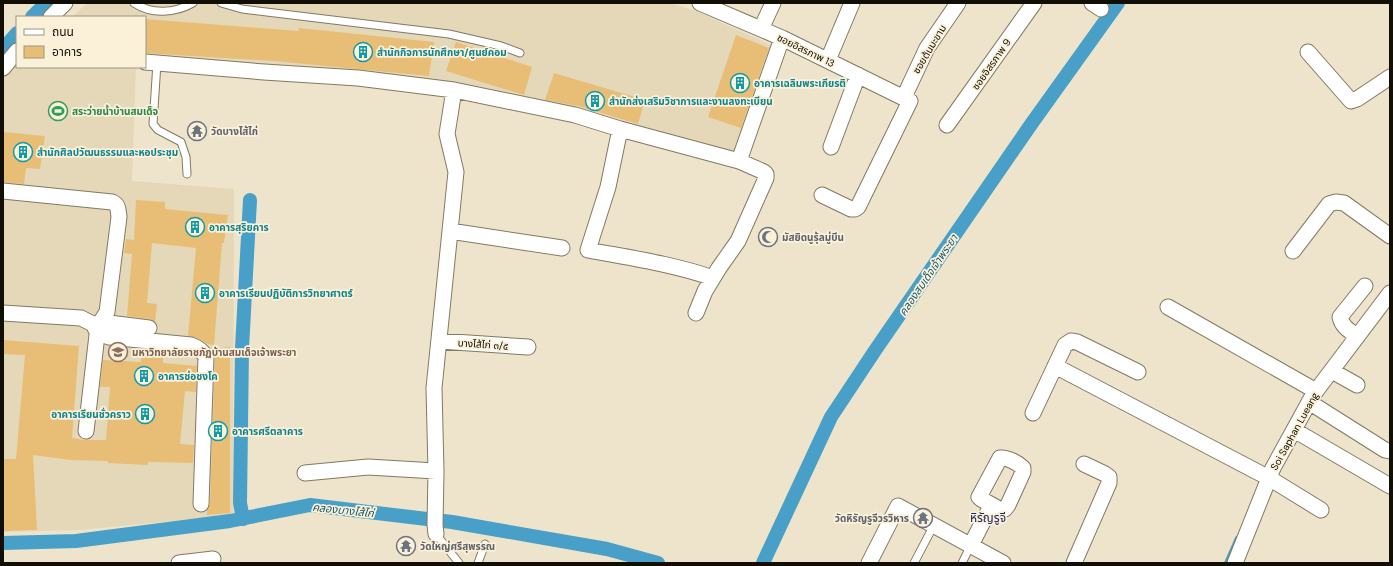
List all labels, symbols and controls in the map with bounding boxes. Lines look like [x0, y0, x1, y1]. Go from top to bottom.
legend [16, 16, 146, 68]
street label: ซอยต้นมะขาม [910, 22, 949, 76]
text: ถนน [52, 24, 74, 40]
street label: ซอยอิสรภาพ 13 [775, 31, 837, 70]
street label: ซอยอิสรภาพ 9 [969, 36, 1014, 92]
building icon: สำนักกิจการนักศึกษา/ศูนย์คอม [352, 41, 374, 63]
text: อาคาร [52, 44, 82, 60]
place label: สำนักกิจการนักศึกษา/ศูนย์คอม [377, 46, 507, 59]
building icon: อาคารเฉลิมพระเกียรติ [729, 72, 751, 94]
place label: อาคารเฉลิมพระเกียรติ [754, 77, 846, 90]
building icon: สำนักส่งเสริมวิชาการและงานลงทะเบียน [584, 90, 606, 112]
place label: สำนักส่งเสริมวิชาการและงานลงทะเบียน [609, 95, 773, 108]
sports icon: สระว่ายน้ำบ้านสมเด็จ [47, 100, 69, 122]
place label: สระว่ายน้ำบ้านสมเด็จ [72, 104, 159, 118]
temple icon: วัดบางไส้ไก่ [186, 120, 208, 142]
place label: วัดบางไส้ไก่ [211, 125, 258, 138]
building icon: สำนักศิลปวัฒนธรรมและหอประชุม [12, 141, 34, 163]
place label: สำนักศิลปวัฒนธรรมและหอประชุม [37, 146, 178, 159]
building icon: อาคารสุริยคาร [184, 216, 206, 238]
place label: อาคารสุริยคาร [209, 221, 269, 234]
mosque icon: มัสยิดนูรุ้ลมู่บีน [757, 226, 779, 248]
place label: มัสยิดนูรุ้ลมู่บีน [782, 231, 844, 244]
water label: คลองสมเด็จเจ้าพระยา [896, 231, 961, 318]
building icon: อาคารเรียนปฏิบัติการวิทยาศาตร์ [194, 282, 216, 304]
place label: อาคารเรียนปฏิบัติการวิทยาศาตร์ [219, 287, 353, 300]
street label: บางไส้ไก่ ๓/๕ [457, 336, 509, 353]
school or university icon: มหาวิทยาลัยราชภัฏบ้านสมเด็จเจ้าพระยา [107, 341, 129, 363]
place label: มหาวิทยาลัยราชภัฏบ้านสมเด็จเจ้าพระยา [132, 346, 296, 359]
building icon: อาคารช่อชงโค [133, 365, 155, 387]
place label: อาคารช่อชงโค [158, 370, 218, 383]
street label: Soi Saphan Lueang [1268, 390, 1321, 473]
building icon: อาคารเรียนชั่วคราว [134, 403, 156, 425]
place label: อาคารเรียนชั่วคราว [51, 407, 131, 421]
building icon: อาคารศรีตลาคาร [207, 420, 229, 442]
place label: อาคารศรีตลาคาร [232, 425, 303, 438]
water label: คลองบางไส้ไก่ [312, 500, 376, 520]
temple icon: วัดหิรัญรูจีวรวิหาร [912, 507, 934, 529]
district label: หิรัญรูจี [970, 510, 1006, 526]
place label: วัดหิรัญรูจีวรวิหาร [835, 512, 909, 525]
temple icon: วัดใหญ่ศรีสุพรรณ [395, 535, 417, 557]
place label: วัดใหญ่ศรีสุพรรณ [420, 540, 495, 553]

